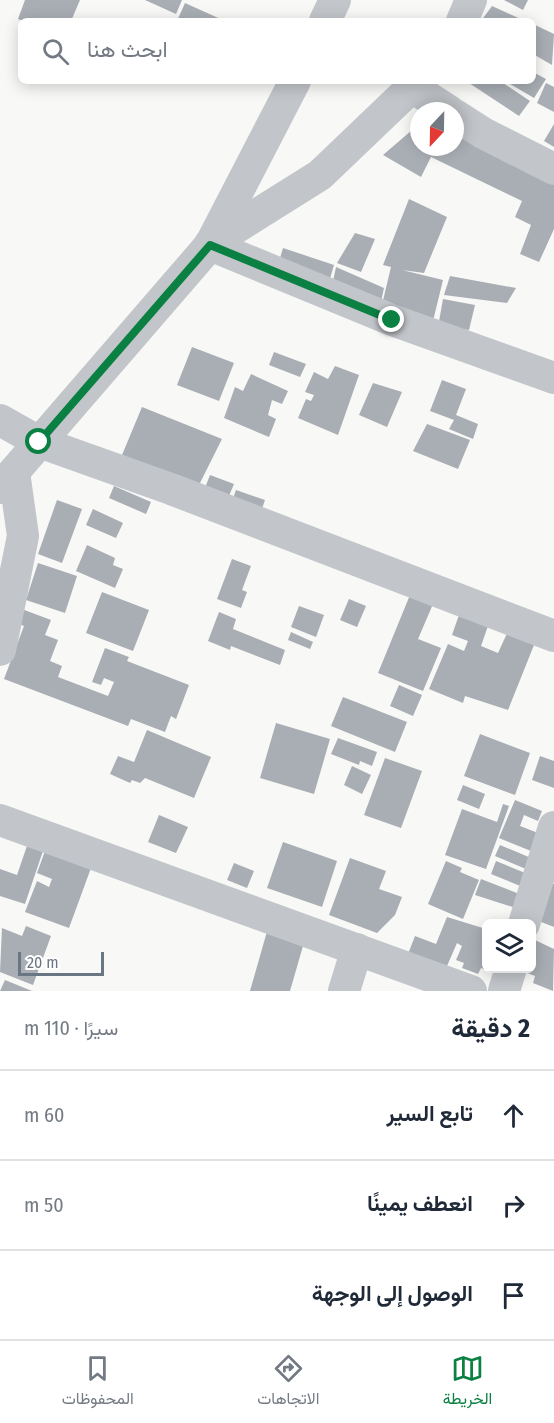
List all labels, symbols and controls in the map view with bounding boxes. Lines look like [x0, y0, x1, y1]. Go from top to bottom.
search box [18, 18, 536, 84]
icon: search [39, 35, 72, 68]
text: ابحث هنا [87, 36, 168, 63]
north arrow [410, 102, 464, 156]
route end [378, 306, 404, 332]
route start [25, 428, 51, 454]
map controls [482, 919, 536, 973]
button: layers [482, 919, 536, 973]
scale bar [18, 949, 104, 976]
text: 20 m [27, 953, 58, 972]
text: 2 دقيقة [451, 1013, 530, 1044]
text: سيرًا · 110 m [24, 1016, 118, 1040]
icon: ahead [497, 1099, 530, 1132]
text: تابع السير [386, 1100, 473, 1127]
text: 60 m [24, 1103, 64, 1127]
icon: right [497, 1189, 530, 1222]
text: انعطف يمينًا [367, 1190, 473, 1217]
text: 50 m [24, 1193, 64, 1217]
icon: arrive [497, 1279, 530, 1312]
text: الوصول إلى الوجهة [312, 1280, 473, 1307]
tab: المحفوظات [62, 1352, 134, 1413]
tab: الاتجاهات [257, 1352, 319, 1413]
tab: الخريطة [443, 1352, 492, 1413]

